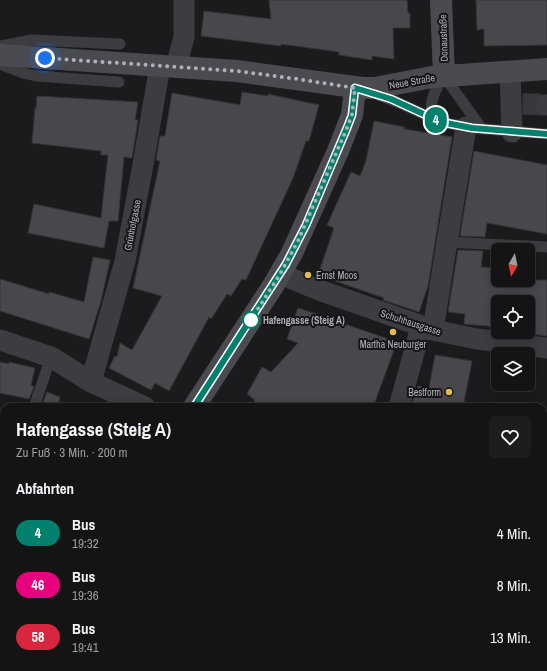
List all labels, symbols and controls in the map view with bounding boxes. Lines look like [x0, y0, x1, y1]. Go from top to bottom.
street label: Donaustraße [436, 14, 451, 62]
your location [35, 48, 55, 68]
street label: Neue Straße [388, 71, 437, 92]
line badge: 4 [423, 107, 449, 133]
text: 4 [433, 111, 439, 129]
street label: Grünhofgasse [121, 198, 144, 252]
north arrow [491, 243, 535, 287]
map controls [491, 243, 535, 391]
place label: Ernst Moos [316, 269, 357, 282]
marker: Ernst Moos [303, 270, 313, 280]
button: locate [491, 295, 535, 339]
street label: Schuhhausgasse [379, 307, 443, 339]
marker: Hafengasse (Steig A) [242, 311, 260, 329]
place label: Hafengasse (Steig A) [263, 314, 345, 327]
marker: Martha Neuburger [388, 327, 398, 337]
place label: Martha Neuburger [360, 338, 427, 351]
button: layers [491, 347, 535, 391]
place label: Bestform [408, 386, 441, 399]
marker: Bestform [444, 387, 454, 397]
text: Hafengasse (Steig A) [16, 416, 171, 442]
button: heart [489, 416, 531, 458]
text: Zu Fuß · 3 Min. · 200 m [16, 444, 127, 461]
text: Abfahrten [16, 478, 74, 499]
text: Bus [72, 514, 95, 535]
text: 4 Min. [497, 523, 531, 544]
text: 4 [35, 524, 41, 542]
text: 19:32 [72, 535, 99, 552]
text: Bus [72, 566, 95, 587]
text: 8 Min. [497, 575, 531, 596]
text: 46 [32, 576, 44, 594]
text: 19:36 [72, 587, 99, 604]
text: Bus [72, 618, 95, 639]
text: 13 Min. [490, 627, 531, 648]
text: 58 [32, 628, 44, 646]
text: 19:41 [72, 639, 99, 656]

